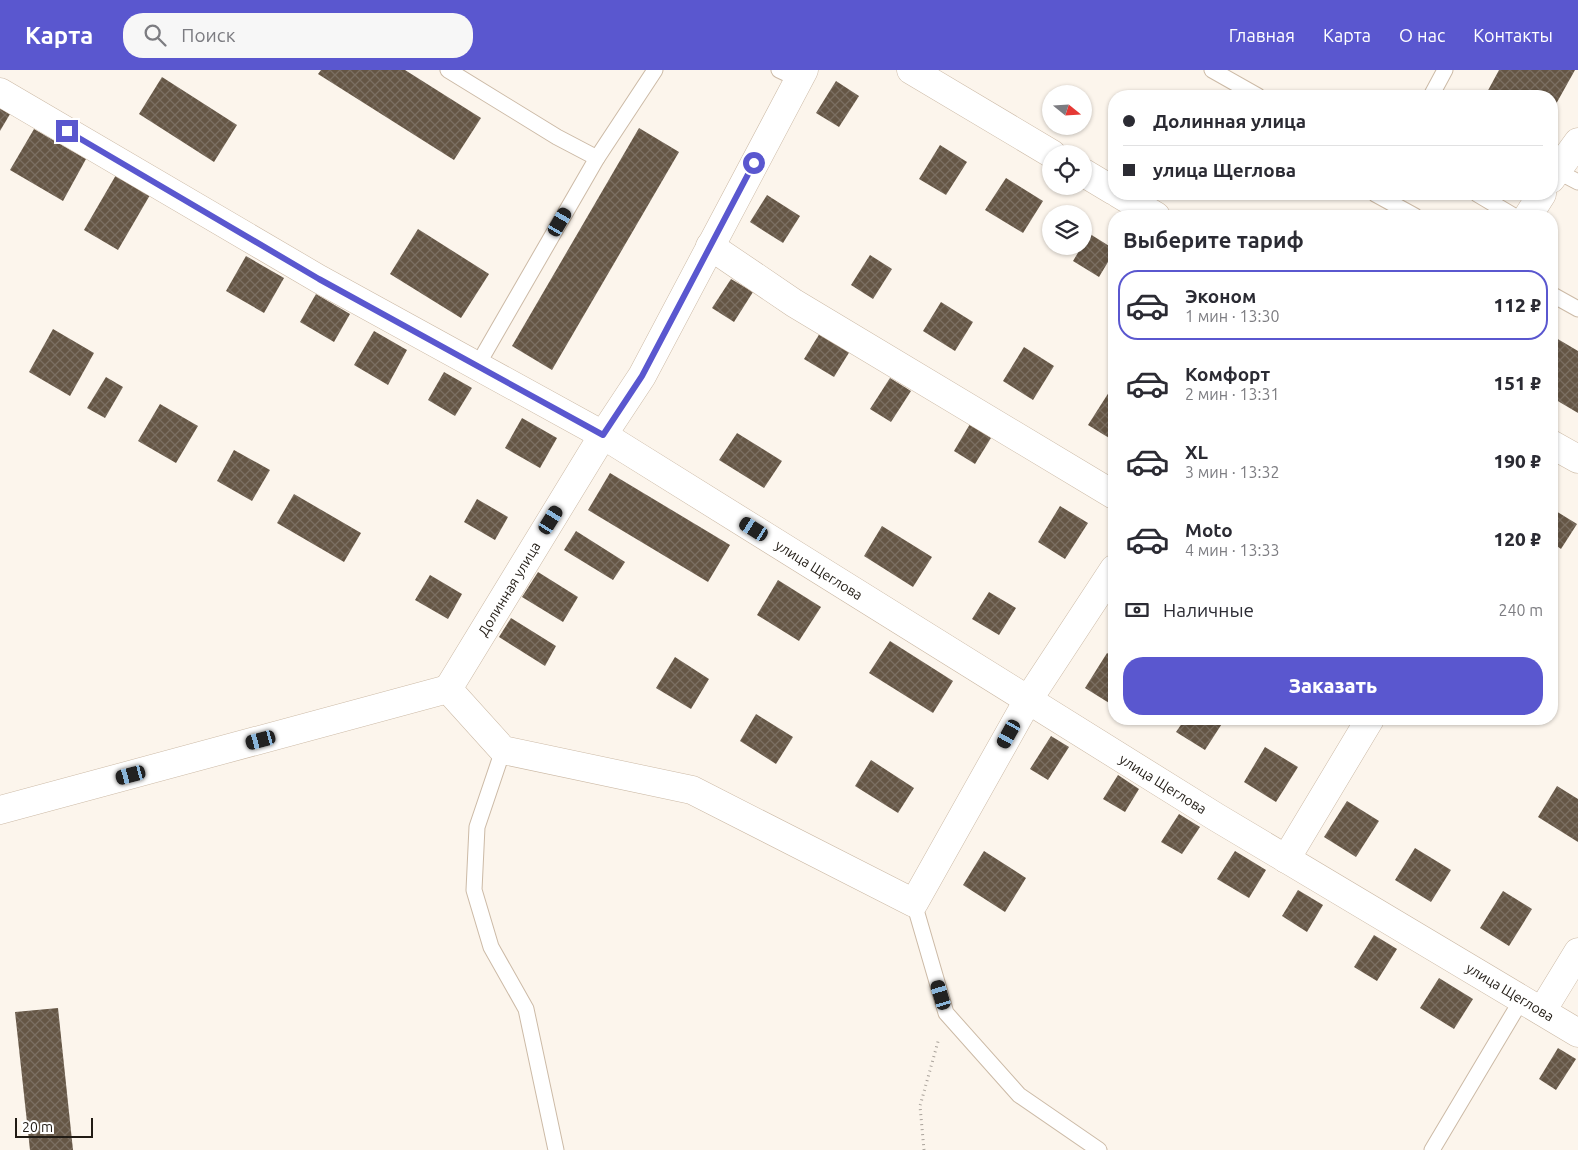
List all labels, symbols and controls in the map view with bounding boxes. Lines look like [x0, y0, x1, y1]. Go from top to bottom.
search box [123, 13, 473, 58]
icon: search [141, 21, 169, 49]
text: Карта [25, 22, 93, 49]
text: Поиск [181, 24, 235, 46]
text: Главная [1229, 25, 1295, 45]
text: Карта [1323, 25, 1371, 45]
text: О нас [1399, 25, 1445, 45]
text: Контакты [1473, 25, 1553, 45]
north arrow [1042, 85, 1092, 135]
map controls [1042, 85, 1092, 255]
text: Долинная улица [1153, 110, 1306, 132]
route end [56, 120, 78, 142]
button: locate [1042, 145, 1092, 195]
route start [743, 152, 765, 174]
text: улица Щеглова [1153, 159, 1296, 181]
car [546, 205, 573, 239]
button: layers [1042, 205, 1092, 255]
text: Выберите тариф [1123, 227, 1304, 252]
icon: car [1125, 283, 1170, 328]
text: Эконом [1185, 285, 1256, 307]
text: 112 ₽ [1494, 294, 1541, 316]
text: 1 мин · 13:30 [1185, 307, 1279, 325]
icon: car [1125, 361, 1170, 406]
text: Комфорт [1185, 363, 1270, 385]
text: 151 ₽ [1494, 372, 1541, 394]
text: 2 мин · 13:31 [1185, 385, 1279, 403]
icon: car [1125, 439, 1170, 484]
text: XL [1185, 441, 1208, 463]
text: 190 ₽ [1494, 450, 1541, 472]
text: 3 мин · 13:32 [1185, 463, 1279, 481]
car [536, 503, 565, 537]
car [737, 515, 770, 543]
icon: car [1125, 517, 1170, 562]
text: Moto [1185, 519, 1233, 541]
text: 120 ₽ [1494, 528, 1541, 550]
street label: улица Щеглова [773, 537, 865, 603]
street label: Долинная улица [475, 539, 543, 639]
text: 4 мин · 13:33 [1185, 541, 1279, 559]
icon: cash [1123, 596, 1151, 624]
text: Наличные [1163, 599, 1254, 621]
text: 240 m [1498, 601, 1543, 619]
button: Заказать [1123, 657, 1543, 715]
car [995, 717, 1022, 751]
car [244, 729, 277, 751]
street label: улица Щеглова [1117, 751, 1209, 817]
car [114, 764, 147, 786]
street label: улица Щеглова [1463, 959, 1557, 1025]
car [929, 978, 952, 1012]
scale bar [15, 1115, 92, 1138]
text: 20 m [22, 1119, 53, 1135]

